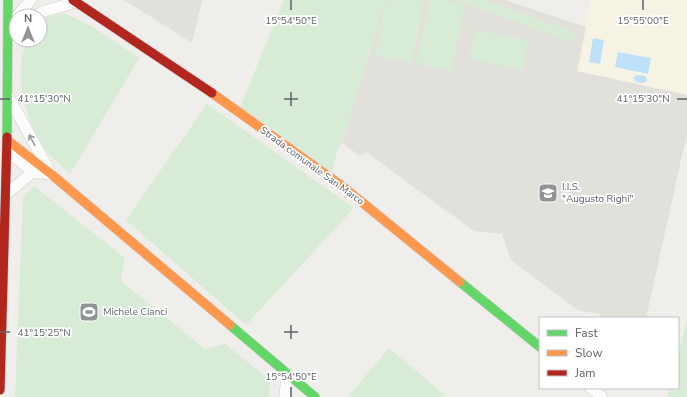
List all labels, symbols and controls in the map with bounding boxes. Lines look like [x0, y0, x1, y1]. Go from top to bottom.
north arrow [8, 8, 48, 48]
text: N [24, 11, 32, 26]
text: 15°54'50"E [265, 14, 317, 28]
text: 15°55'00"E [617, 14, 669, 28]
text: 41°15'30"N [17, 92, 71, 106]
text: 41°15'30"N [616, 92, 670, 106]
street label: Strada comunale San Marco [257, 123, 367, 209]
one-way arrow [28, 134, 36, 146]
place label: I.I.S. "Augusto Righi" [562, 180, 633, 206]
school or university icon: I.I.S. "Augusto Righi" [537, 182, 559, 204]
sports icon: Michele Cianci [78, 301, 100, 323]
place label: Michele Cianci [103, 305, 167, 319]
legend [539, 317, 679, 389]
text: Fast [575, 325, 598, 341]
text: 41°15'25"N [17, 326, 71, 340]
text: Slow [575, 345, 603, 361]
text: Jam [574, 365, 596, 381]
text: 15°54'50"E [265, 370, 317, 384]

